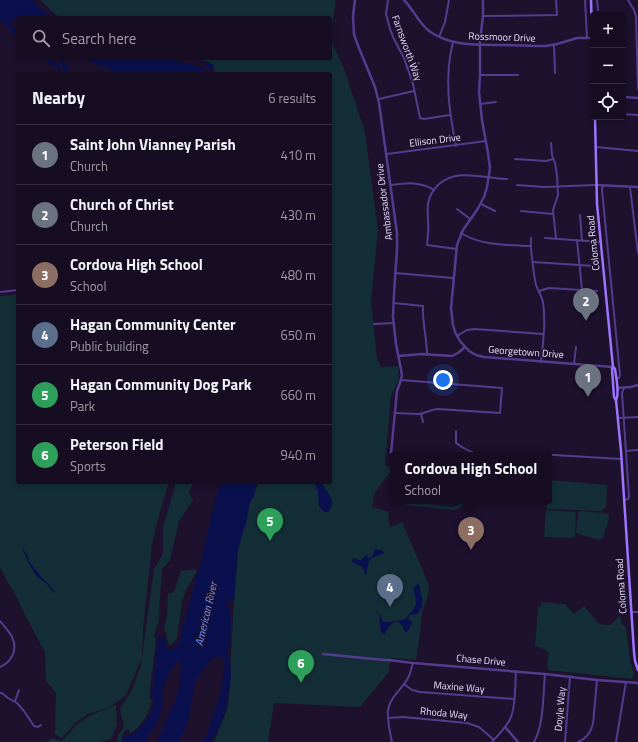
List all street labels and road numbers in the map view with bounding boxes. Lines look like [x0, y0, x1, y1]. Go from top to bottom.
street label: Farnsworth Way [388, 13, 426, 83]
street label: Rossmoor Drive [468, 28, 536, 46]
street label: Ellison Drive [408, 129, 462, 151]
street label: Ambassador Drive [372, 163, 396, 241]
street label: Coloma Road [583, 215, 603, 271]
street label: Georgetown Drive [488, 342, 564, 362]
street label: Coloma Road [612, 558, 630, 614]
street label: Chase Drive [456, 650, 506, 670]
street label: Maxine Way [433, 677, 485, 697]
street label: Doyle Way [551, 686, 569, 732]
street label: Rhoda Way [419, 703, 469, 723]

